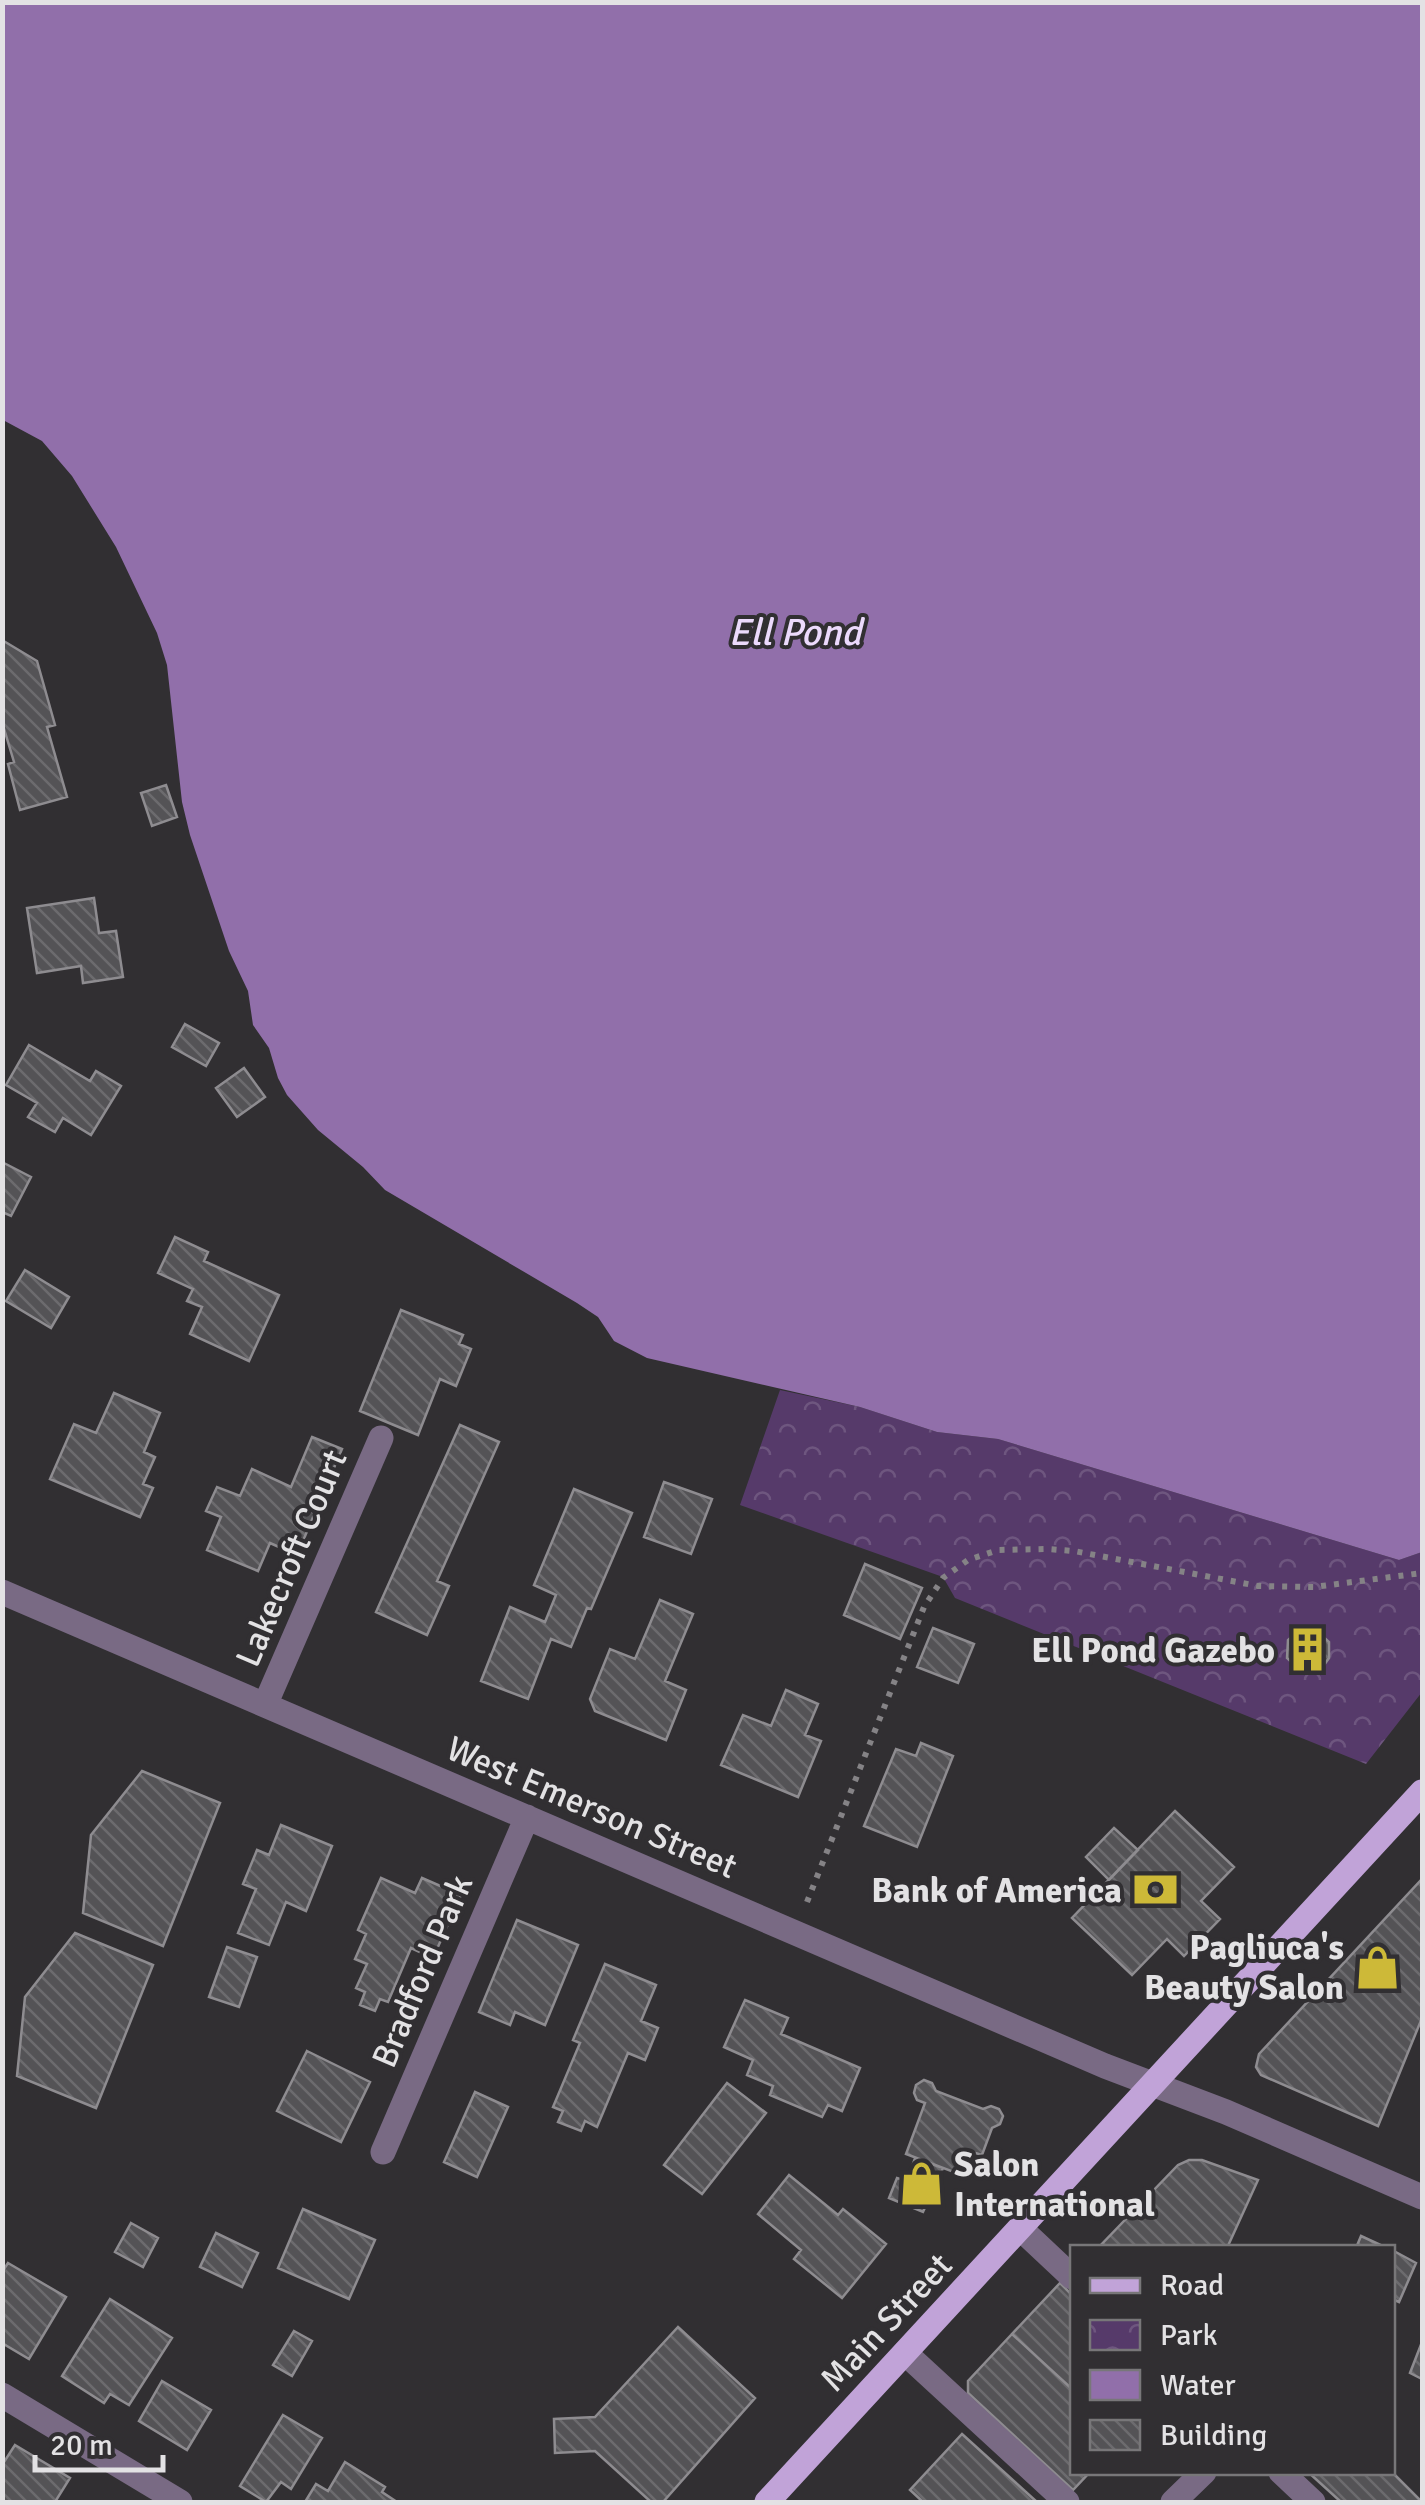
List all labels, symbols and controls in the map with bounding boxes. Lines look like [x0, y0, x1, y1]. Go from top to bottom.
water label: Ell Pond [729, 609, 865, 656]
street label: Lakecroft Court [226, 1443, 356, 1673]
building icon: Ell Pond Gazebo [1284, 1626, 1332, 1674]
place label: Ell Pond Gazebo [1031, 1629, 1275, 1672]
street label: West Emerson Street [440, 1727, 743, 1888]
bank icon: Bank of America [1131, 1866, 1179, 1914]
street label: Bradford Park [363, 1868, 482, 2074]
place label: Bank of America [871, 1869, 1122, 1912]
place label: Pagliuca's Beauty Salon [1144, 1926, 1344, 2009]
shop icon: Pagliuca's Beauty Salon [1353, 1943, 1401, 1991]
place label: Salon International [954, 2143, 1155, 2226]
shop icon: Salon International [897, 2160, 945, 2208]
street label: Main Street [811, 2244, 961, 2400]
legend [1070, 2245, 1395, 2475]
text: Road [1160, 2267, 1224, 2304]
text: Park [1160, 2317, 1218, 2354]
text: Water [1160, 2367, 1236, 2404]
scale bar [35, 2410, 162, 2472]
text: Building [1160, 2417, 1267, 2454]
text: 20 m [50, 2427, 113, 2464]

